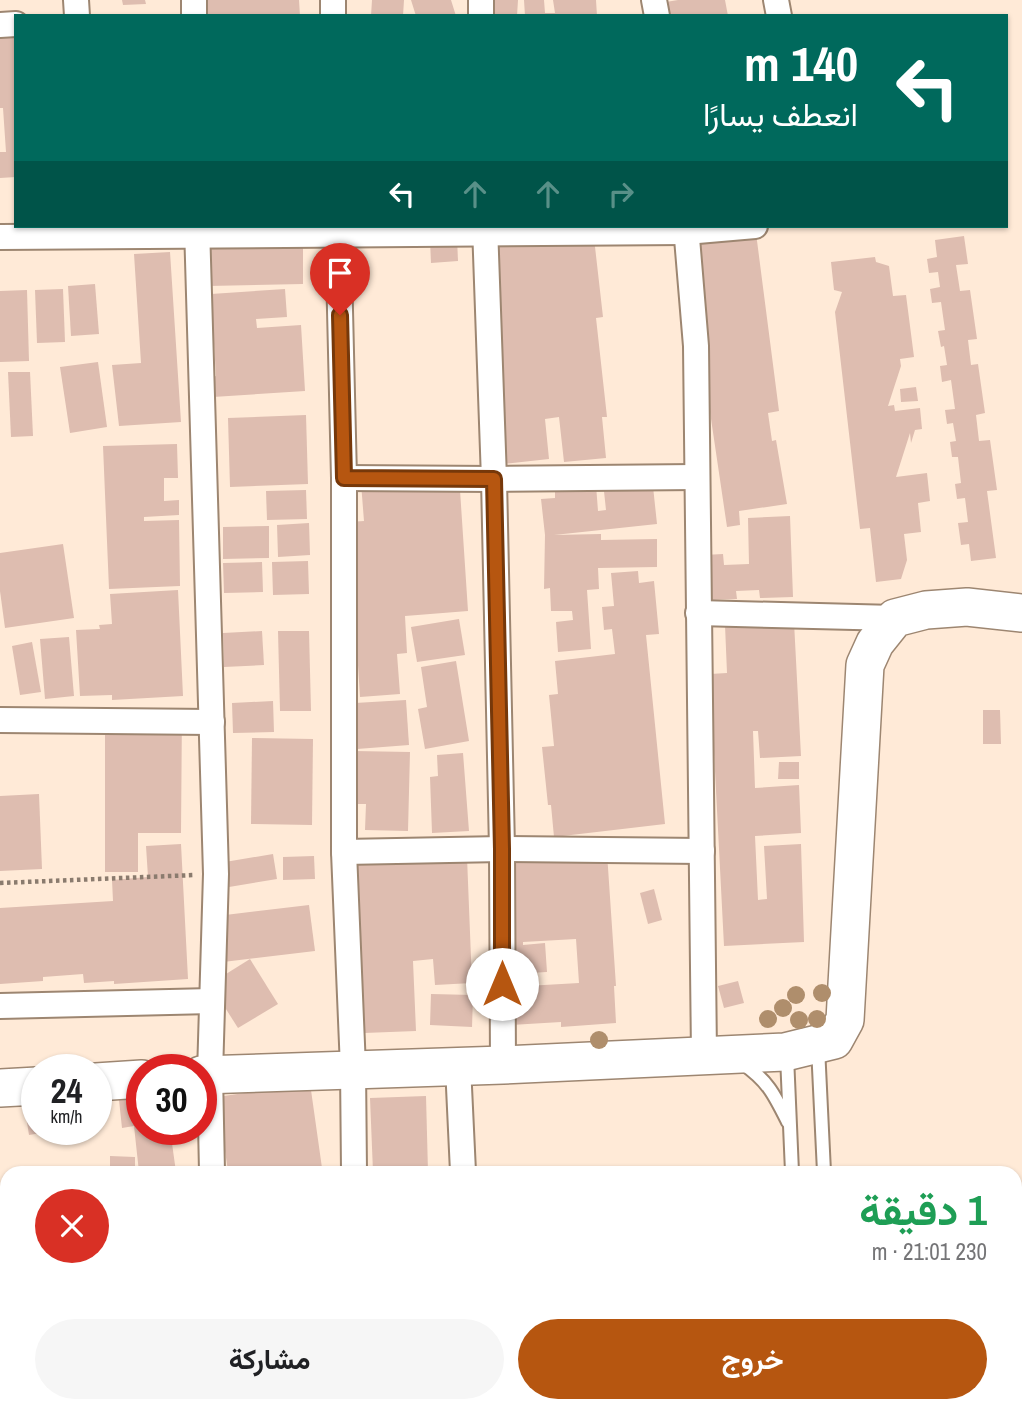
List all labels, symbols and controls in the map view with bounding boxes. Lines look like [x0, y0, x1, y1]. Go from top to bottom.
text: 140 m [744, 30, 858, 96]
icon: left [882, 42, 973, 133]
text: انعطف يسارًا [703, 93, 858, 136]
icon: left [383, 175, 421, 213]
icon: ahead [456, 175, 494, 213]
icon: ahead [529, 175, 567, 213]
icon: right [602, 175, 640, 213]
pin [310, 243, 370, 315]
icon: arrive [321, 254, 359, 292]
position arrow [465, 947, 539, 1021]
speed limit sign: 30 [126, 1054, 217, 1145]
text: 24 [51, 1067, 82, 1114]
text: km/h [51, 1104, 83, 1129]
text: 1 دقيقة [859, 1182, 987, 1238]
button: close [35, 1189, 109, 1263]
text: 230 m · 21:01 [872, 1236, 987, 1267]
button: مشاركة [35, 1319, 504, 1399]
button: خروج [518, 1319, 987, 1399]

